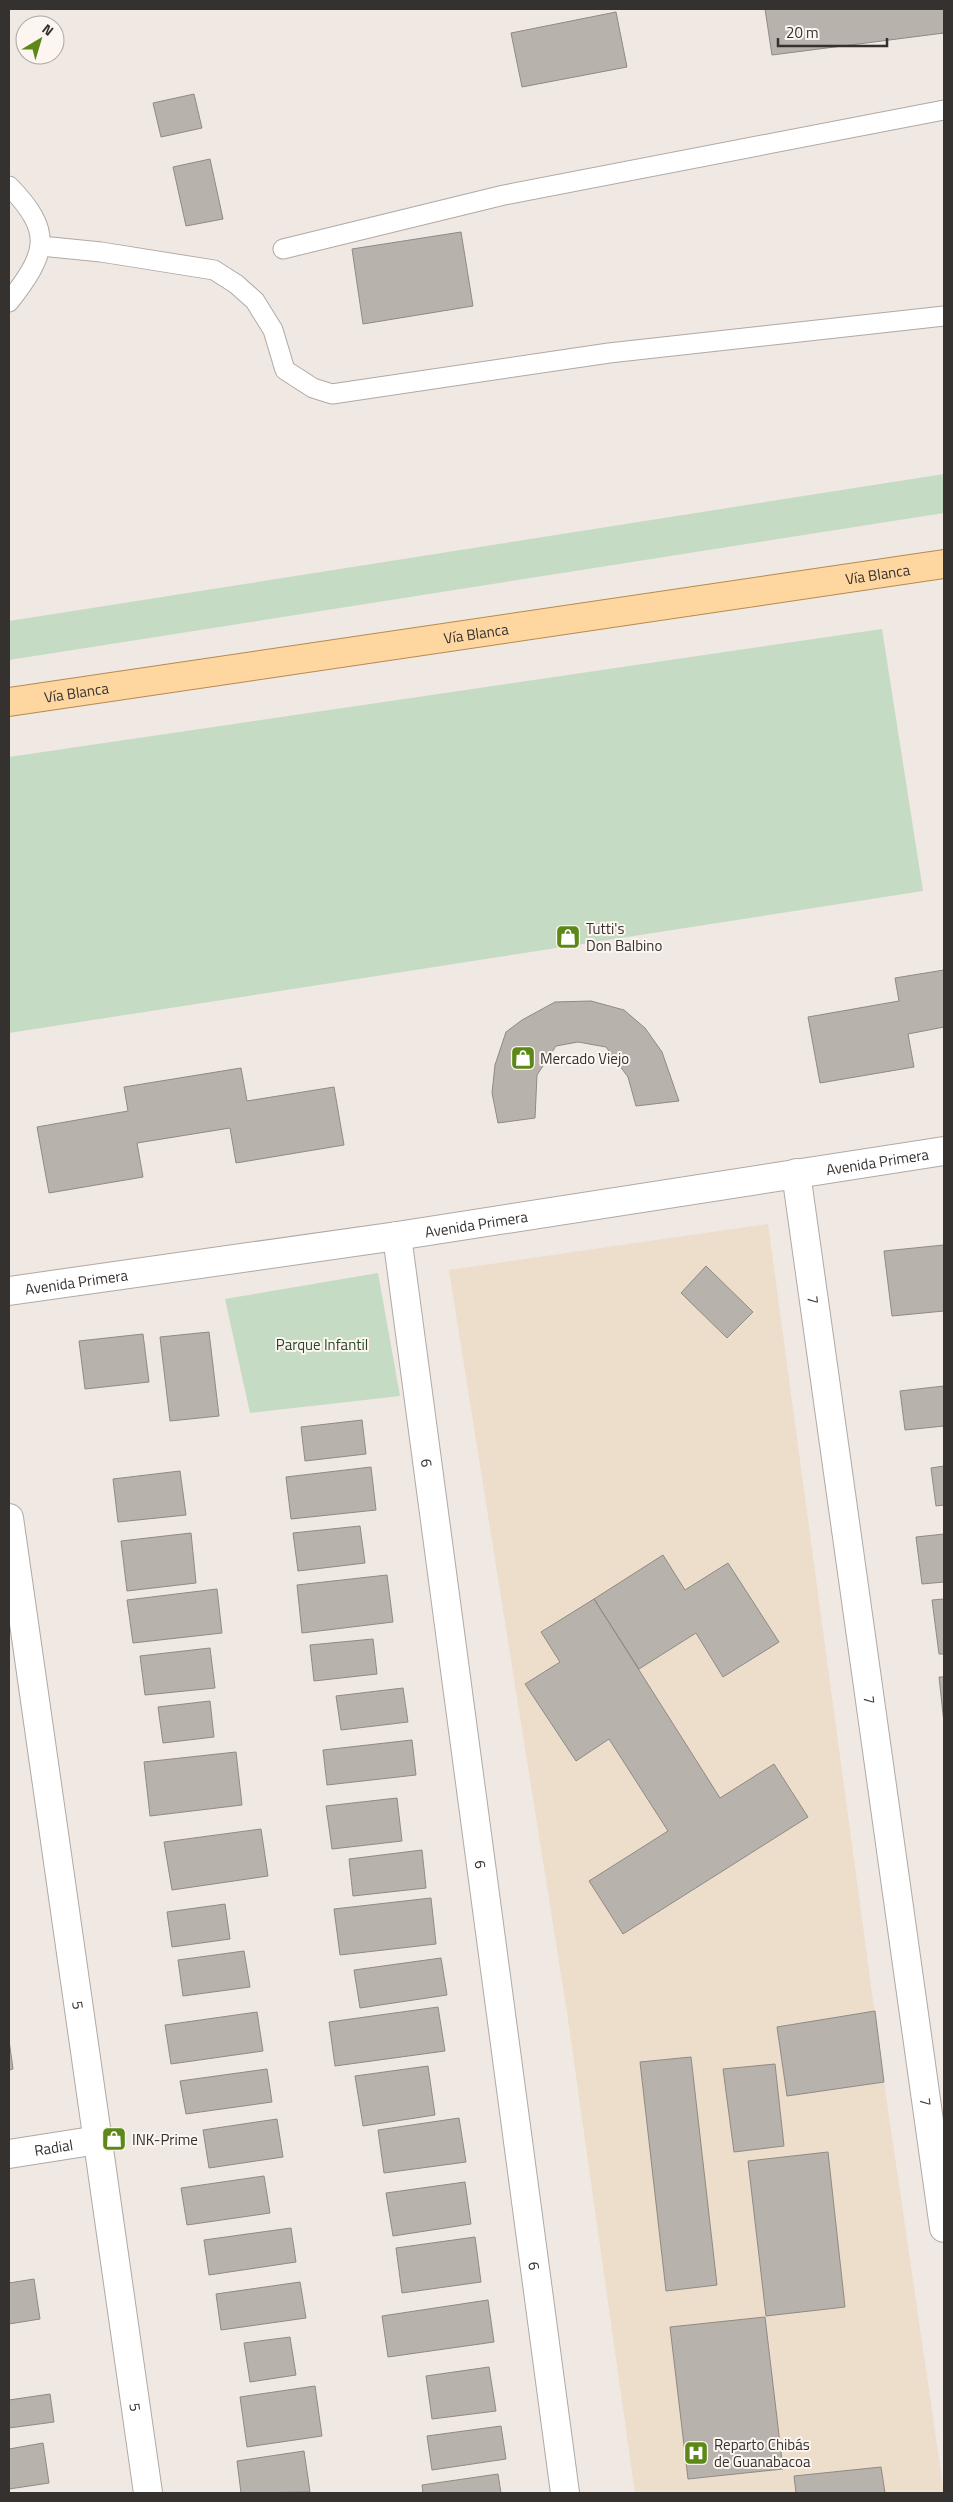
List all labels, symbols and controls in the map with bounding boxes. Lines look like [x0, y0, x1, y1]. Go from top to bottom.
north arrow [15, 15, 65, 65]
scale bar [778, 15, 887, 47]
text: N [38, 18, 59, 41]
text: 20 m [786, 21, 819, 44]
street label: Vía Blanca [844, 558, 912, 590]
street label: Vía Blanca [442, 617, 510, 649]
street label: Vía Blanca [42, 676, 111, 708]
place label: Tutti's Don Balbino [586, 917, 662, 957]
shop icon: Tutti's Don Balbino [555, 924, 581, 950]
shop icon: Mercado Viejo [510, 1045, 536, 1071]
place label: Mercado Viejo [540, 1047, 629, 1070]
street label: Avenida Primera [824, 1142, 931, 1181]
street label: Avenida Primera [423, 1204, 530, 1243]
street label: Avenida Primera [23, 1263, 130, 1300]
street label: 7 [802, 1294, 826, 1306]
park label: Parque Infantil [276, 1333, 368, 1356]
street label: 6 [415, 1457, 439, 1469]
street label: 7 [858, 1694, 882, 1706]
street label: 6 [469, 1859, 493, 1870]
street label: 5 [66, 1999, 90, 2011]
street label: 7 [914, 2096, 938, 2108]
shop icon: INK-Prime [101, 2126, 127, 2152]
place label: INK-Prime [132, 2128, 198, 2151]
street label: Radial [32, 2133, 74, 2161]
street label: 6 [523, 2260, 547, 2272]
street label: 5 [124, 2401, 148, 2413]
place label: Reparto Chibás de Guanabacoa [714, 2433, 811, 2473]
hospital icon: Reparto Chibás de Guanabacoa [683, 2440, 709, 2466]

